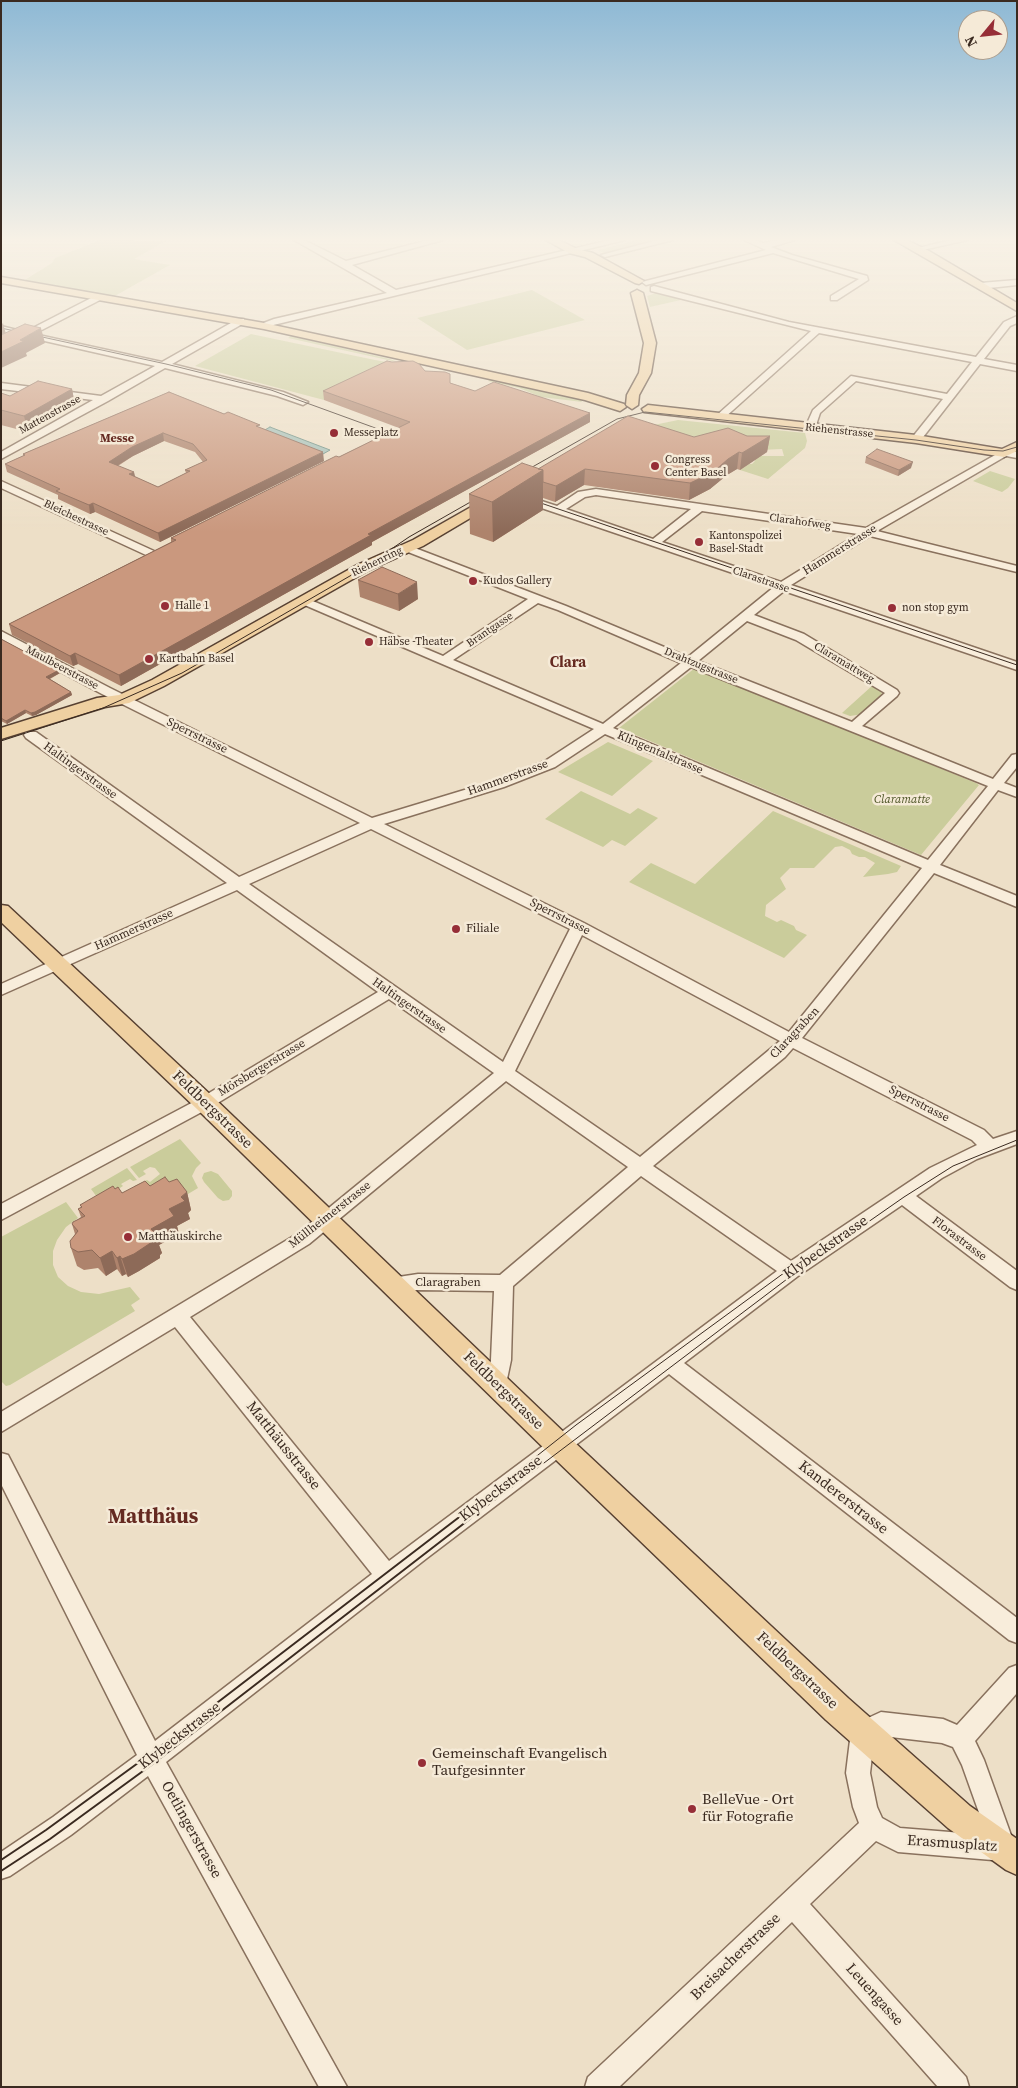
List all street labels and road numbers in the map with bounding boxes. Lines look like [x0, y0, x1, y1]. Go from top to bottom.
street label: Mattenstrasse [17, 393, 83, 437]
street label: Riehenstrasse [804, 421, 874, 441]
street label: Bleichestrasse [41, 497, 111, 539]
street label: Clarahofweg [768, 511, 832, 533]
street label: Hammerstrasse [800, 521, 880, 579]
street label: Riehenring [349, 544, 405, 580]
street label: Clarastrasse [731, 564, 791, 596]
street label: Brantgasse [464, 610, 516, 650]
street label: Claramattweg [811, 640, 877, 686]
street label: Maulbeerstrasse [23, 643, 101, 693]
street label: Drahtzugstrasse [662, 645, 740, 687]
street label: Sperrstrasse [164, 715, 230, 757]
street label: Klingentalstrasse [615, 728, 705, 778]
street label: Haltingerstrasse [40, 739, 120, 803]
street label: Hammerstrasse [466, 757, 550, 799]
street label: Sperrstrasse [527, 896, 593, 938]
street label: Hammerstrasse [92, 906, 176, 954]
street label: Haltingerstrasse [369, 975, 449, 1037]
street label: Claragraben [767, 1004, 823, 1062]
street label: Mörsbergerstrasse [216, 1036, 308, 1100]
street label: Feldbergstrasse [168, 1067, 256, 1153]
street label: Sperrstrasse [886, 1083, 952, 1125]
street label: Müllheimerstrasse [286, 1178, 374, 1252]
street label: Klybeckstrasse [780, 1212, 872, 1284]
street label: Florastrasse [929, 1214, 989, 1264]
street label: Claragraben [415, 1276, 481, 1290]
street label: Feldbergstrasse [459, 1348, 547, 1434]
street label: Matthäusstrasse [242, 1398, 324, 1494]
street label: Klybeckstrasse [456, 1452, 546, 1526]
street label: Kandererstrasse [795, 1457, 891, 1539]
street label: Feldbergstrasse [753, 1629, 841, 1713]
street label: Klybeckstrasse [135, 1698, 225, 1774]
street label: Oetlingerstrasse [157, 1778, 225, 1882]
street label: Erasmusplatz [906, 1832, 998, 1856]
street label: Breisacherstrasse [687, 1910, 785, 2004]
street label: Leuengasse [841, 1960, 907, 2030]

